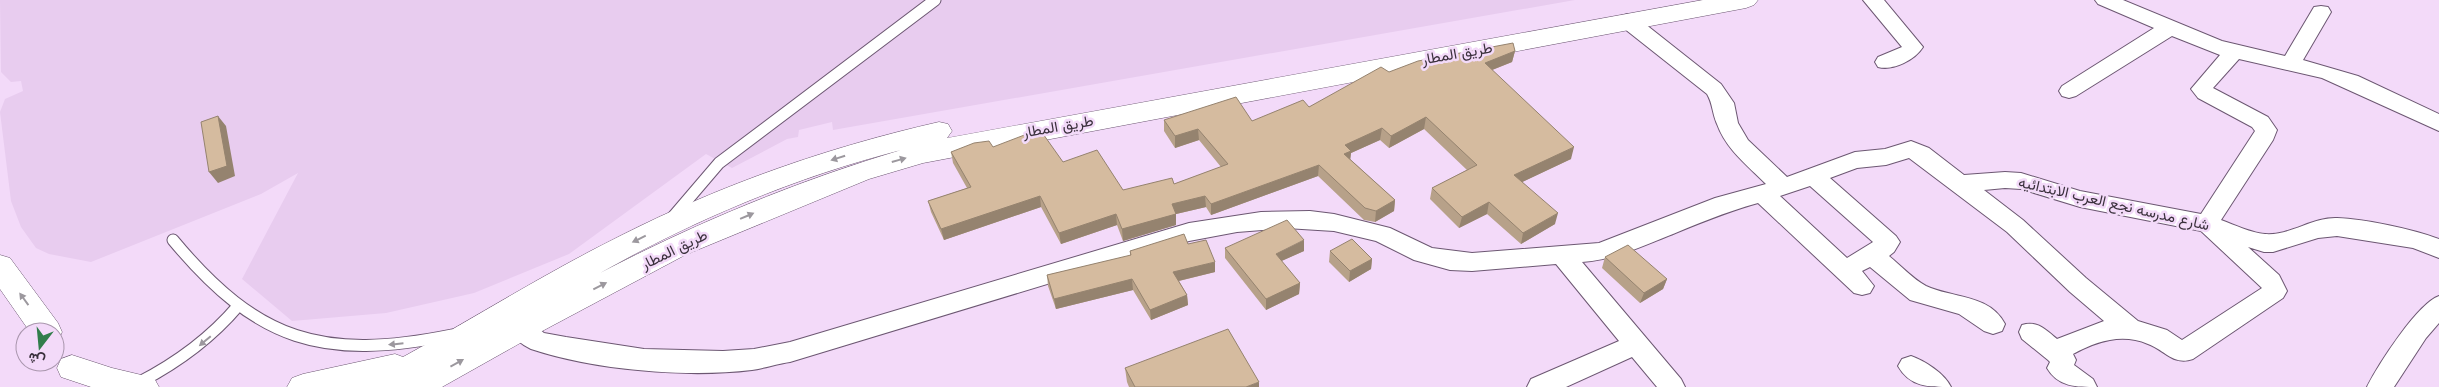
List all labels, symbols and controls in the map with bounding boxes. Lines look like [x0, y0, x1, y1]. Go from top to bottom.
street label: طريق المطار [1419, 37, 1494, 70]
street label: طريق المطار [1020, 110, 1095, 143]
one-way arrow [831, 155, 846, 162]
one-way arrow [892, 155, 907, 163]
street label: شارع مدرسه نجع العرب الابتدائيه [2016, 172, 2211, 236]
one-way arrow [740, 211, 754, 219]
street label: طريق المطار [637, 225, 711, 275]
one-way arrow [632, 235, 646, 243]
one-way arrow [593, 282, 608, 290]
one-way arrow [18, 293, 29, 306]
north arrow [15, 322, 65, 372]
one-way arrow [198, 336, 211, 347]
one-way arrow [387, 340, 403, 348]
text: ش [26, 348, 47, 370]
one-way arrow [450, 359, 465, 367]

